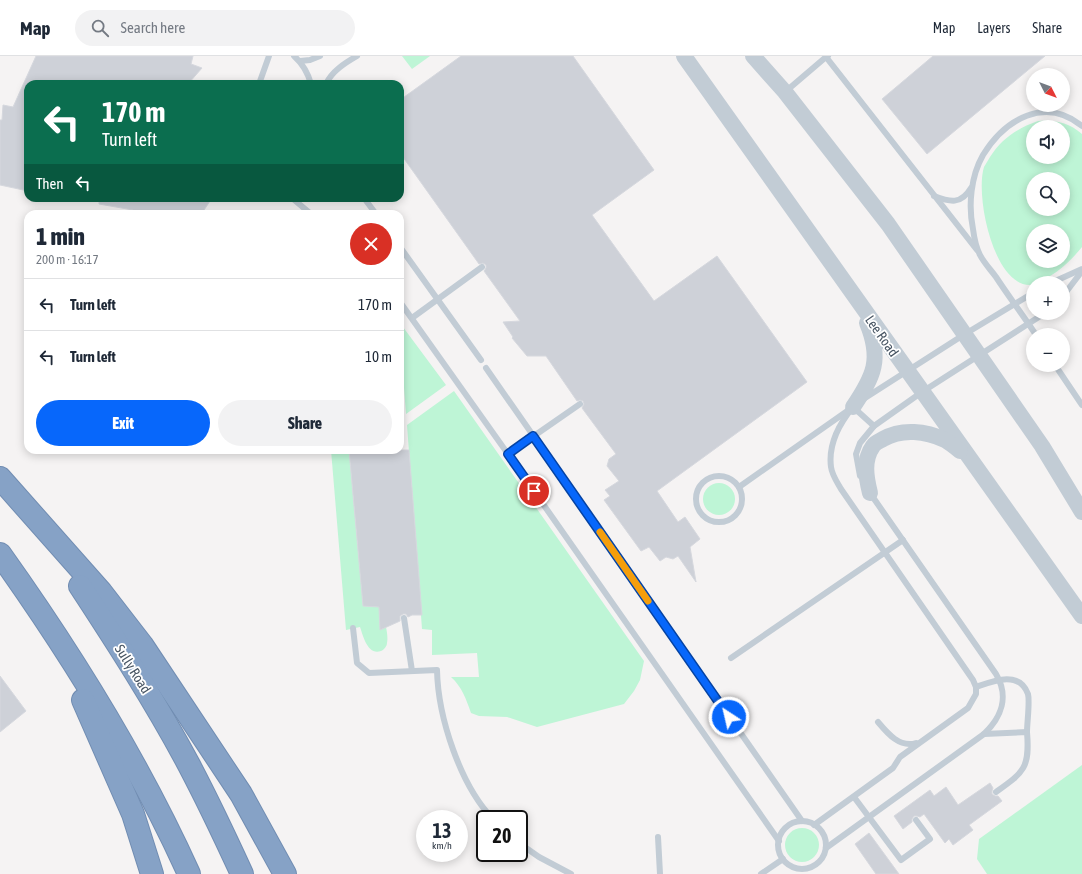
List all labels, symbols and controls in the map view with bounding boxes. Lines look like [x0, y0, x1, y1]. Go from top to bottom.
search box [75, 10, 355, 46]
text: Map [20, 17, 51, 39]
icon: search [89, 17, 111, 39]
text: Search here [121, 19, 185, 36]
text: Map [933, 20, 955, 36]
text: Layers [977, 20, 1010, 36]
text: Share [1032, 20, 1062, 36]
north arrow [1026, 68, 1070, 112]
map controls [1026, 68, 1070, 372]
icon: left [36, 96, 88, 148]
text: 170 m [102, 96, 165, 128]
button: sound [1026, 120, 1070, 164]
text: Turn left [102, 129, 157, 150]
icon: left [72, 172, 94, 194]
button: search [1026, 172, 1070, 216]
text: Then [36, 175, 64, 192]
text: 1 min [36, 223, 85, 250]
button: close [350, 223, 392, 265]
button: layers [1026, 224, 1070, 268]
text: 200 m · 16:17 [36, 252, 99, 267]
button: + [1026, 276, 1070, 320]
icon: left [36, 294, 58, 316]
text: Turn left [70, 296, 116, 313]
text: 170 m [358, 296, 392, 313]
street label: Lee Road [862, 312, 902, 360]
button: − [1026, 328, 1070, 372]
icon: left [36, 346, 58, 368]
text: Turn left [70, 348, 116, 365]
text: 10 m [365, 348, 392, 365]
button: Exit [36, 400, 210, 446]
button: Share [218, 400, 392, 446]
pin [517, 474, 551, 508]
icon: arrive [523, 480, 545, 502]
street label: Sully Road [112, 642, 154, 696]
position arrow [708, 696, 750, 738]
speed limit sign: 20 [476, 810, 528, 862]
text: 13 [433, 819, 451, 842]
text: km/h [432, 840, 452, 851]

